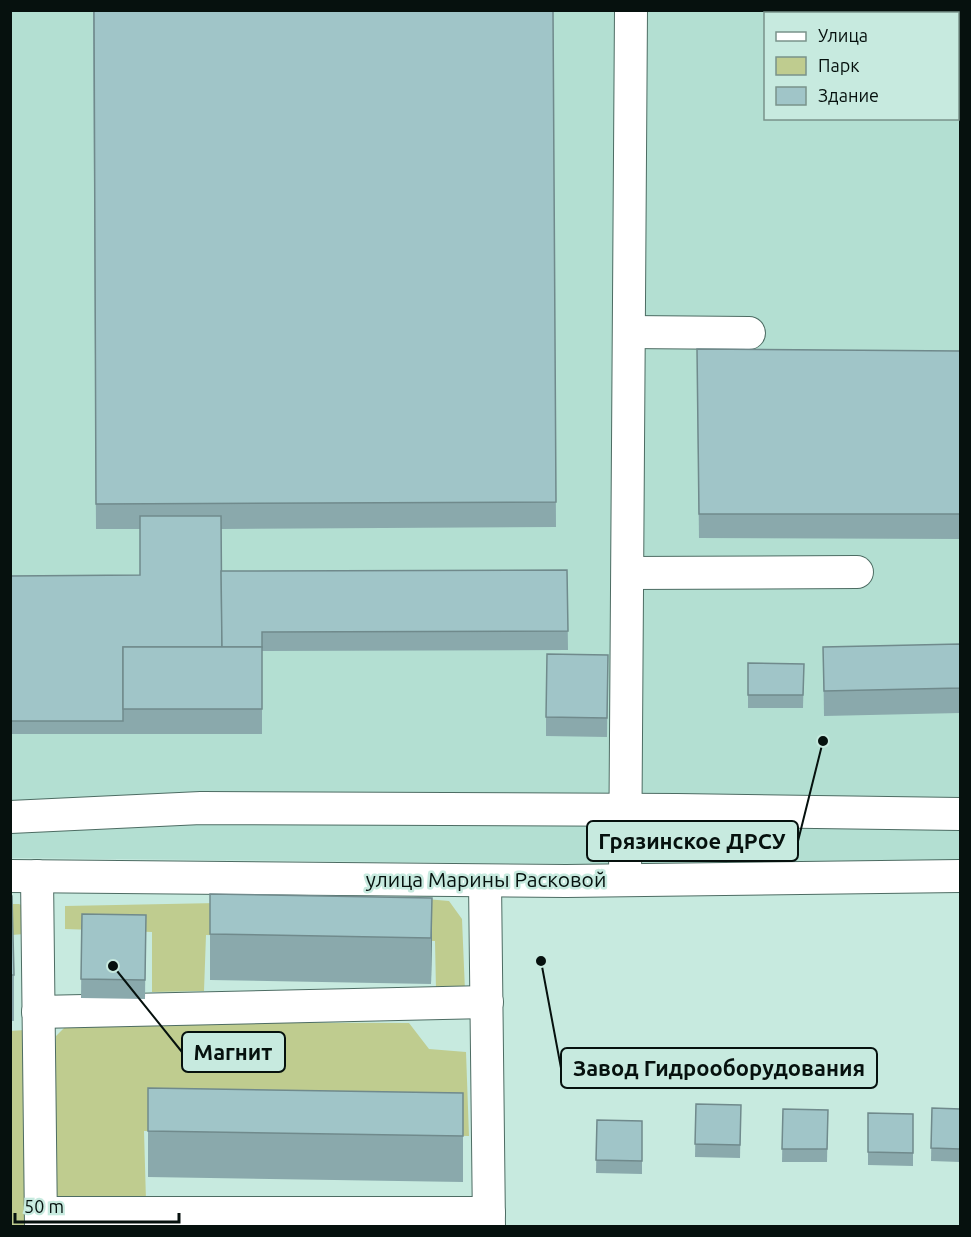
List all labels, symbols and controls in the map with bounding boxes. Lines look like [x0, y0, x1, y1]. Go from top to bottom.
legend [764, 12, 959, 120]
text: Улица [818, 25, 868, 45]
text: Парк [818, 55, 859, 75]
text: Здание [818, 85, 879, 105]
callout: Грязинское ДРСУ [587, 821, 798, 861]
text: Грязинское ДРСУ [598, 828, 786, 853]
street label: улица Марины Расковой [366, 867, 606, 891]
callout: Магнит [182, 1032, 285, 1072]
text: Магнит [194, 1039, 272, 1064]
callout: Завод Гидрооборудования [561, 1048, 877, 1088]
text: Завод Гидрооборудования [573, 1055, 865, 1080]
scale bar [15, 1186, 178, 1224]
text: 50 m [24, 1196, 64, 1216]

